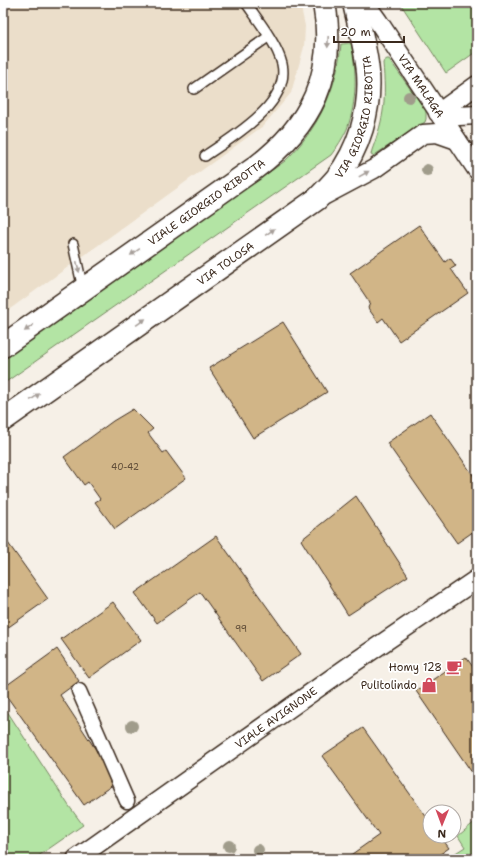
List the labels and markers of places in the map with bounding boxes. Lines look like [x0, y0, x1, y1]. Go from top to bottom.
cafe icon: Homy 128 [445, 658, 463, 676]
place label: Homy 128 [389, 660, 442, 675]
shop icon: Pulitolindo [420, 676, 438, 694]
place label: Pulitolindo [361, 678, 417, 693]

